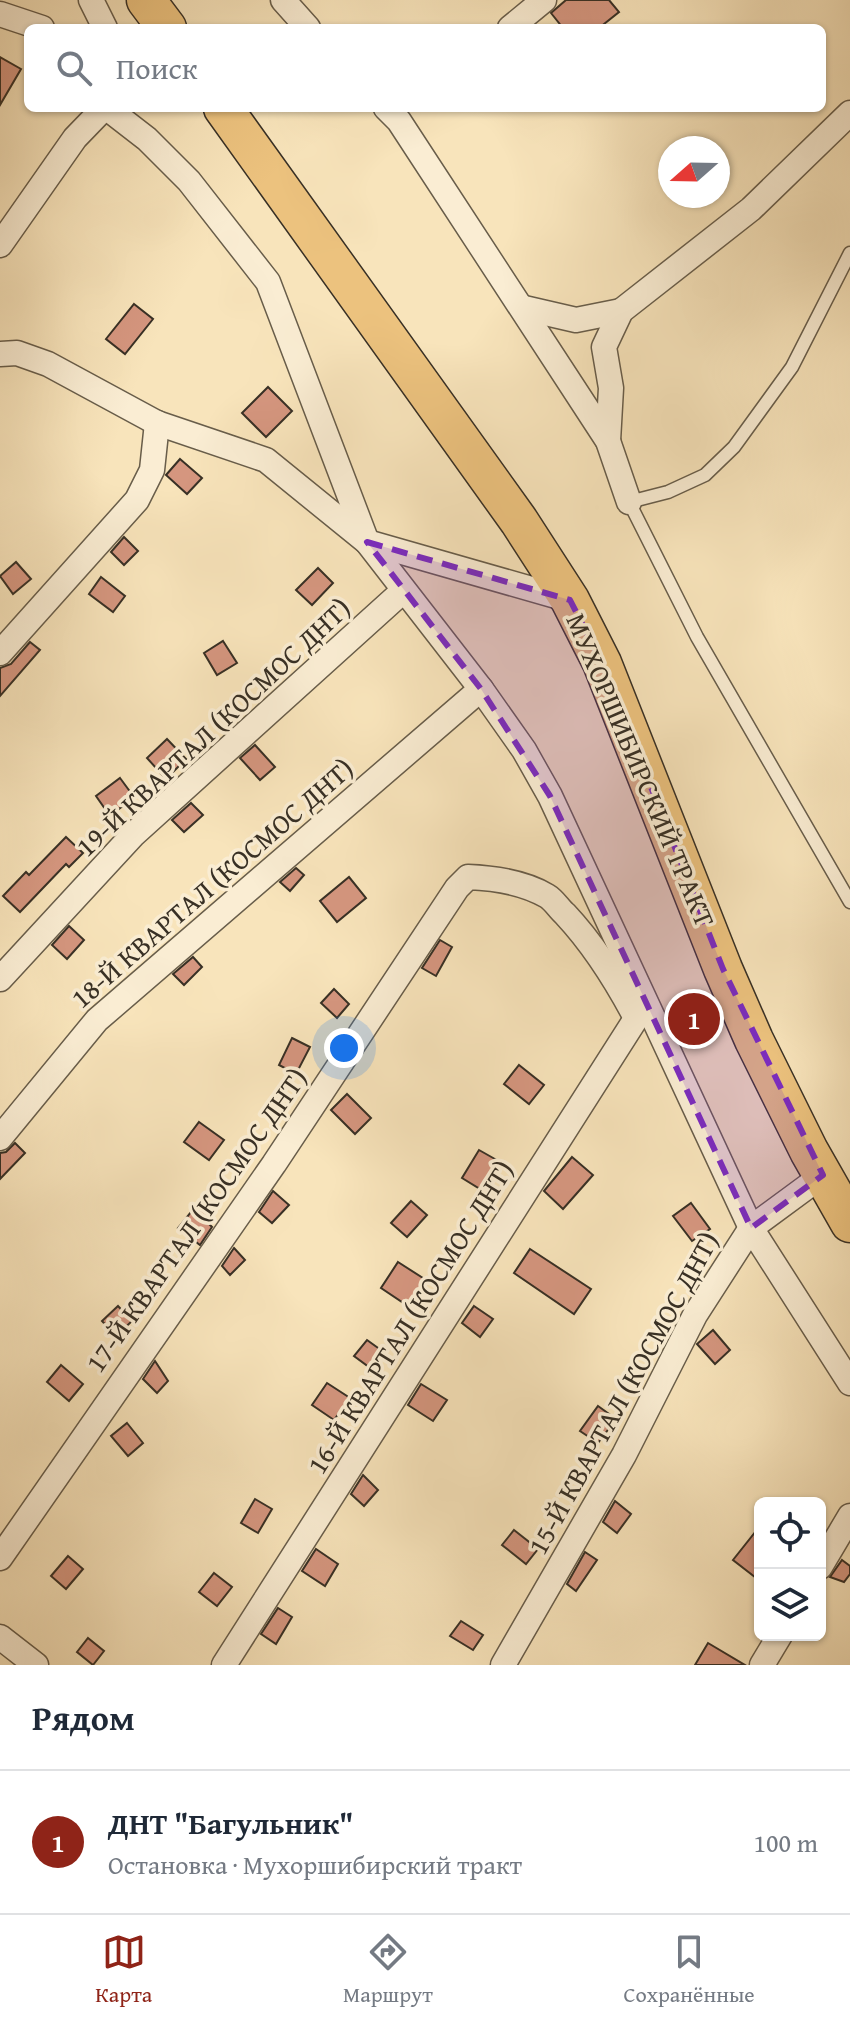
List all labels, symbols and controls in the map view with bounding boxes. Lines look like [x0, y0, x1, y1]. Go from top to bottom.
search box [24, 24, 826, 112]
icon: search [52, 46, 96, 90]
text: Поиск [116, 46, 198, 90]
north arrow [658, 136, 730, 208]
street label: 19-Й КВАРТАЛ (КОСМОС ДНТ) [66, 588, 360, 866]
street label: МУХОРШИБИРСКИЙ ТРАКТ [557, 606, 726, 933]
street label: 18-Й КВАРТАЛ (КОСМОС ДНТ) [61, 748, 362, 1017]
pin: 1 [668, 989, 720, 1049]
your location [324, 1028, 364, 1068]
street label: 17-Й КВАРТАЛ (КОСМОС ДНТ) [75, 1059, 317, 1380]
street label: 16-Й КВАРТАЛ (КОСМОС ДНТ) [296, 1152, 523, 1482]
street label: 15-Й КВАРТАЛ (КОСМОС ДНТ) [517, 1224, 729, 1562]
map controls [754, 1497, 826, 1641]
button: locate [754, 1497, 826, 1569]
button: layers [754, 1569, 826, 1641]
text: Рядом [32, 1693, 135, 1742]
text: ДНТ "Багульник" [108, 1801, 354, 1845]
text: 1 [51, 1823, 65, 1862]
text: 100 m [753, 1823, 818, 1862]
text: Остановка · Мухоршибирский тракт [108, 1845, 522, 1884]
tab: Карта [95, 1930, 152, 2010]
tab: Маршрут [343, 1930, 433, 2010]
tab: Сохранённые [624, 1930, 755, 2010]

